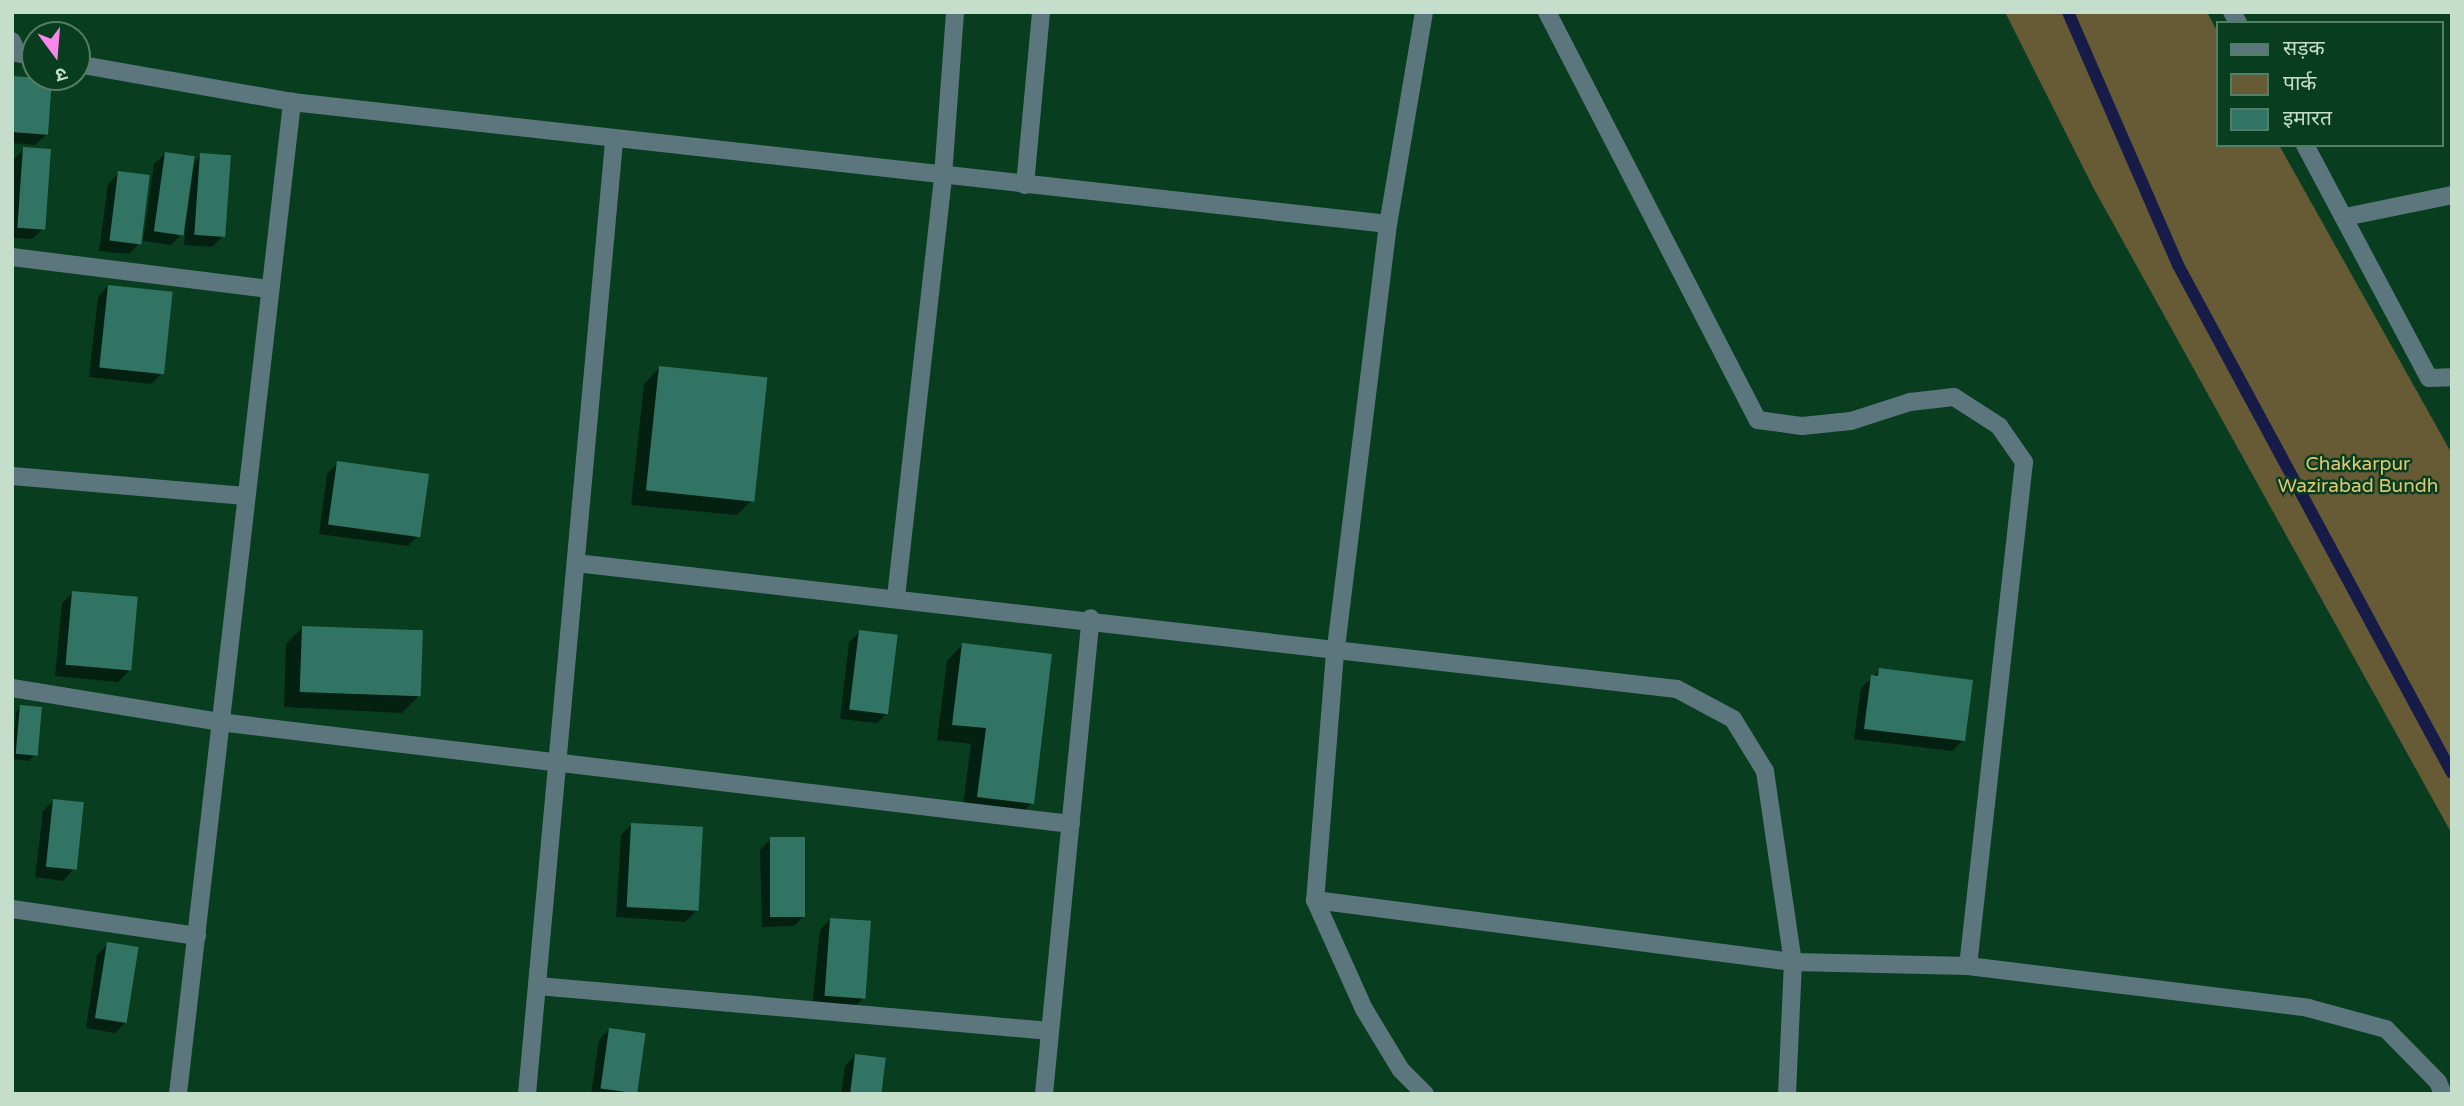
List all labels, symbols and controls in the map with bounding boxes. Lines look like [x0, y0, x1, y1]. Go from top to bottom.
north arrow [21, 21, 91, 91]
legend [2216, 21, 2443, 147]
text: सड़क [2283, 36, 2325, 61]
text: उ [53, 62, 70, 86]
text: पार्क [2283, 71, 2317, 96]
text: इमारत [2283, 106, 2332, 131]
park label: Chakkarpur Wazirabad Bundh [2278, 454, 2438, 498]

